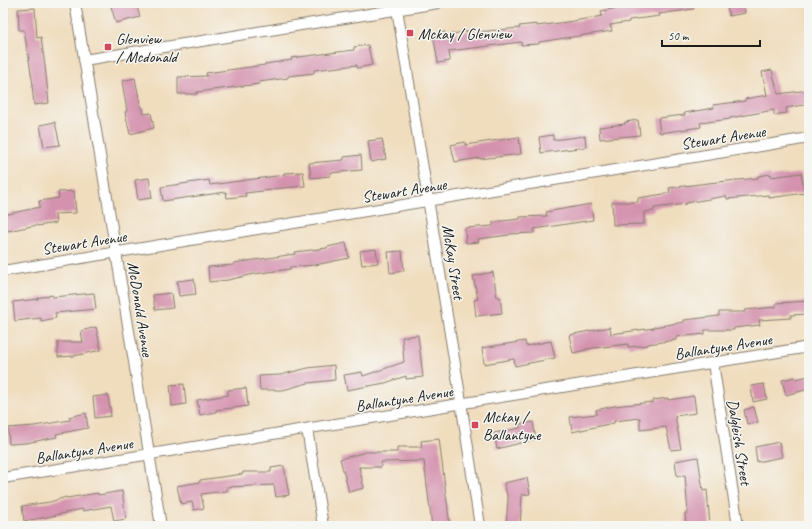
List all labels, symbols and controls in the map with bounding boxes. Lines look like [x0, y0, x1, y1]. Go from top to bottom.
scale bar [662, 22, 760, 48]
place label: Mckay / Glenview [418, 24, 513, 44]
marker: Mckay / Glenview [405, 28, 415, 38]
text: 50 m [668, 28, 690, 44]
place label: Glenview / Mcdonald [116, 29, 180, 67]
marker: Glenview / Mcdonald [103, 42, 113, 52]
street label: Stewart Avenue [680, 121, 768, 155]
street label: Stewart Avenue [361, 174, 449, 208]
street label: McKay Street [437, 223, 469, 303]
street label: Stewart Avenue [41, 226, 129, 260]
street label: McDonald Avenue [123, 260, 158, 360]
street label: Ballantyne Avenue [673, 329, 775, 365]
street label: Ballantyne Avenue [354, 381, 456, 417]
street label: Dalgleish Street [722, 398, 756, 488]
place label: Mckay / Ballantyne [483, 407, 542, 445]
marker: Mckay / Ballantyne [470, 420, 480, 430]
street label: Ballantyne Avenue [34, 433, 136, 469]

